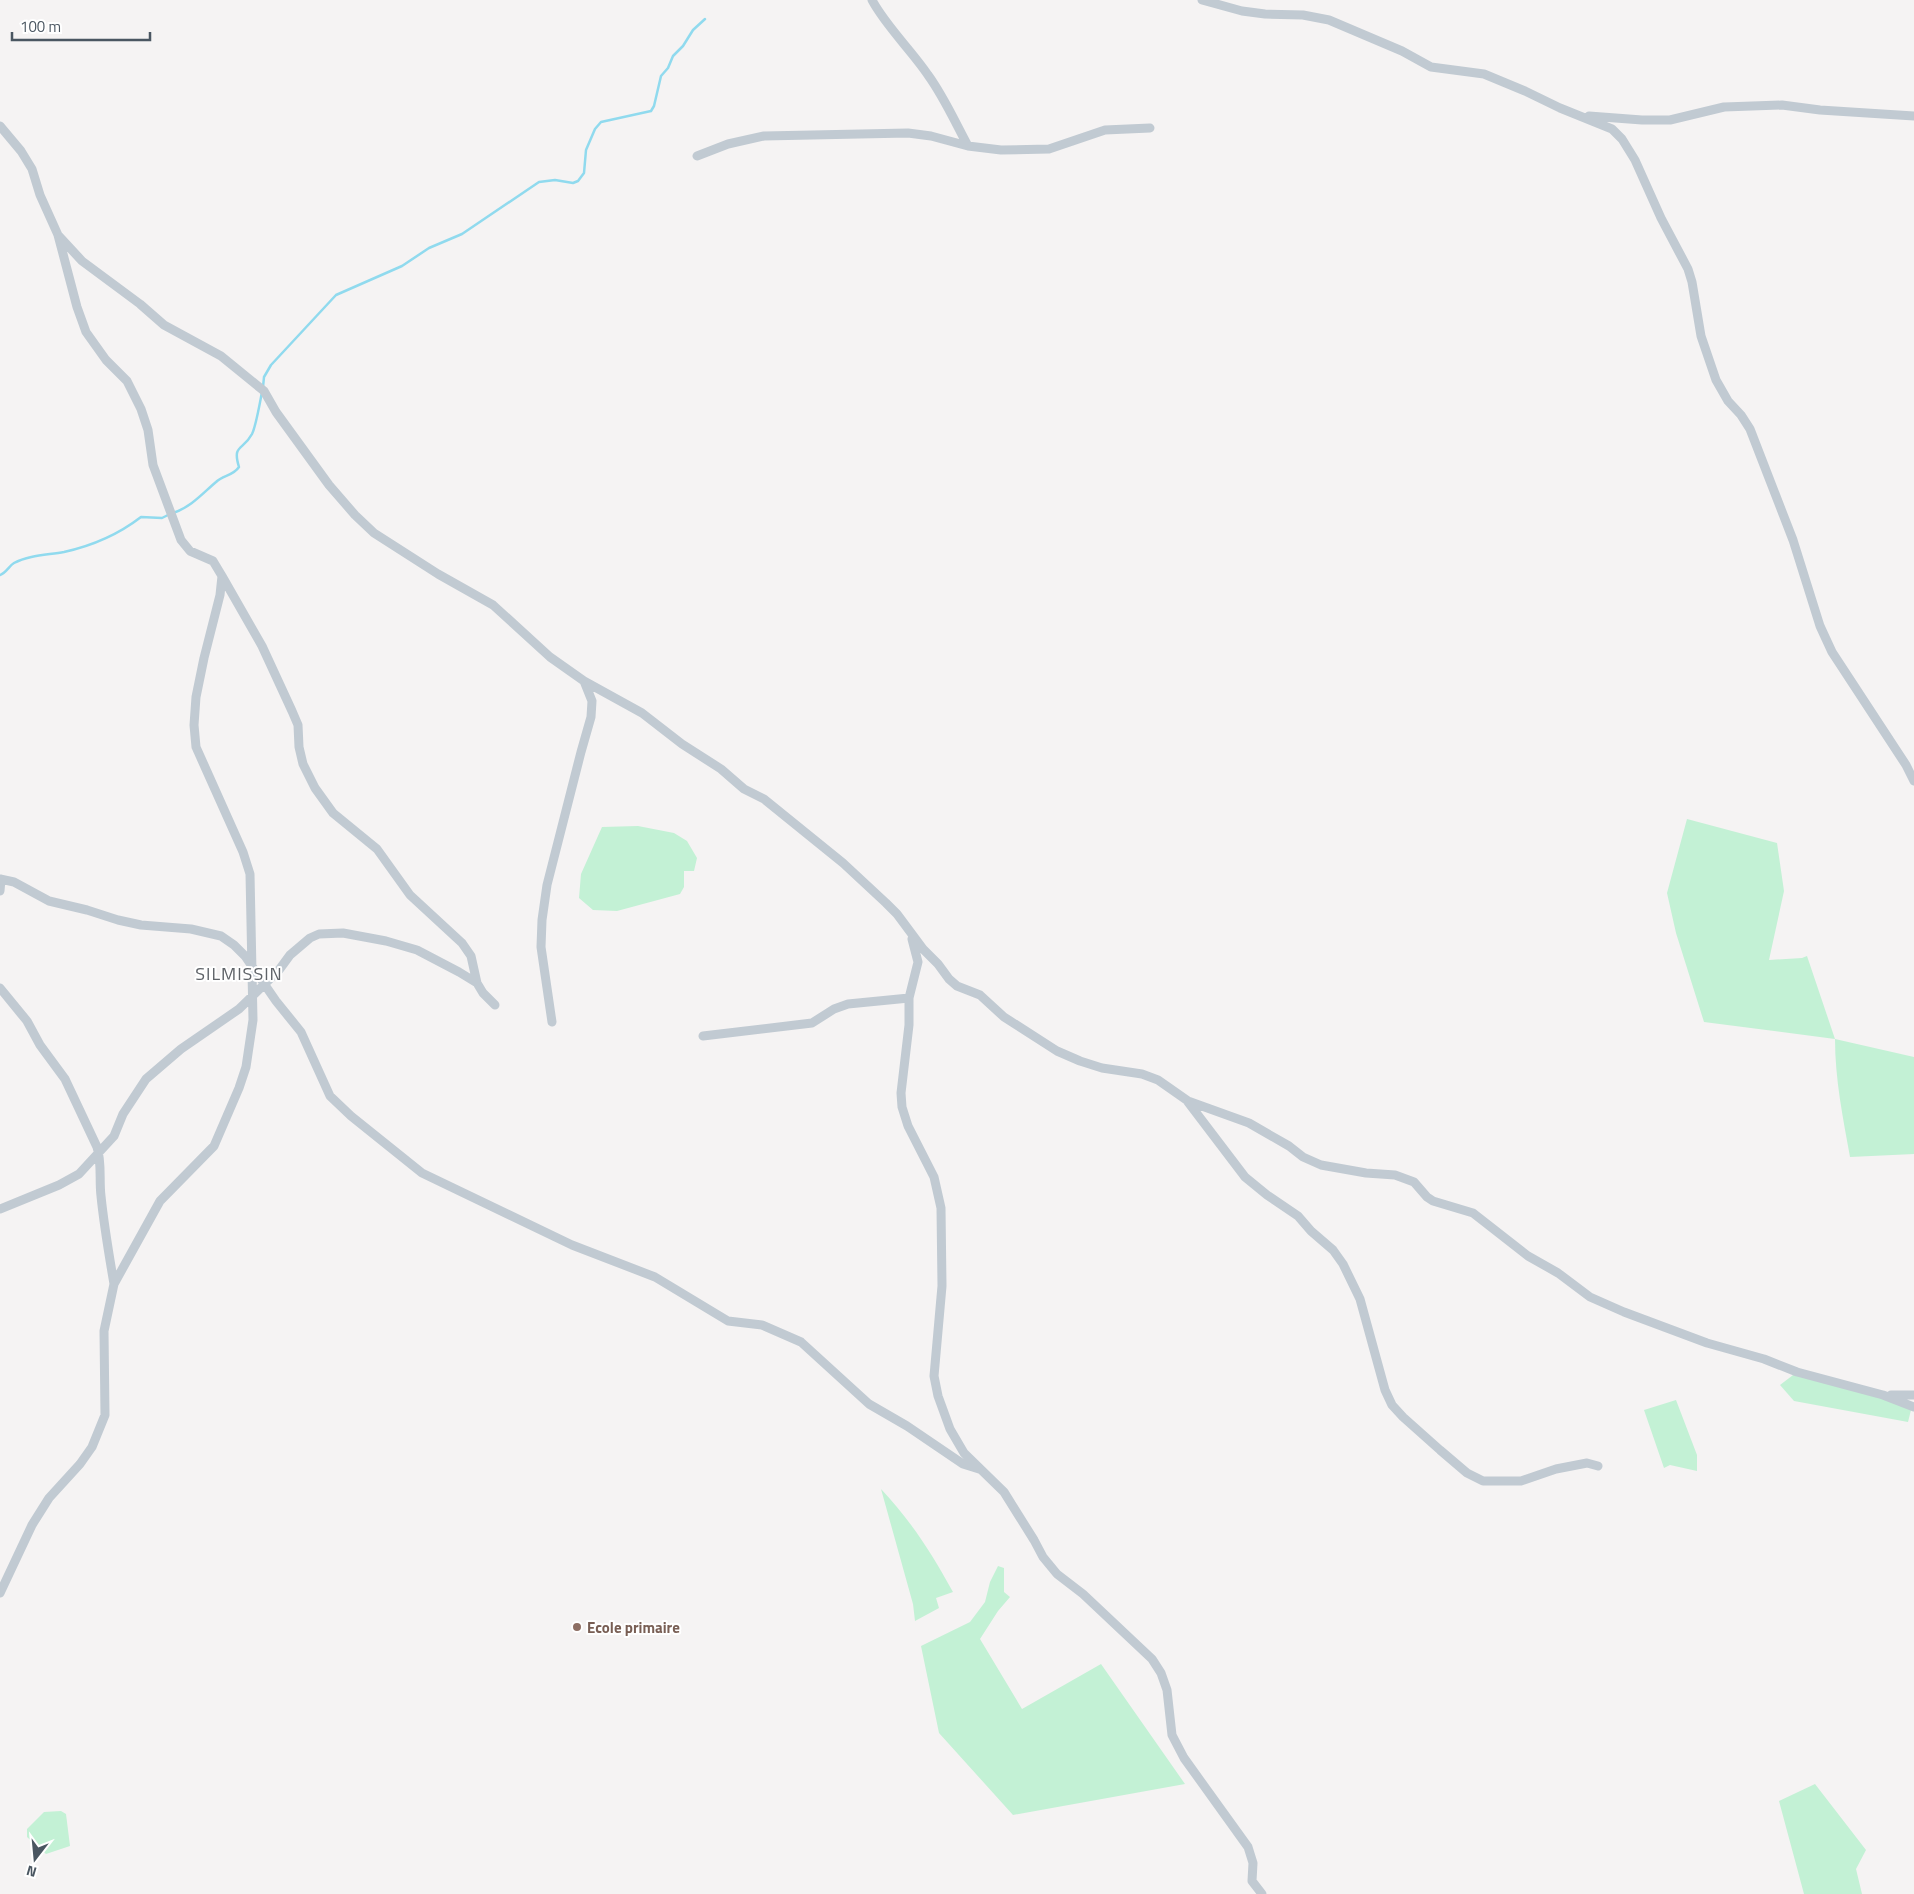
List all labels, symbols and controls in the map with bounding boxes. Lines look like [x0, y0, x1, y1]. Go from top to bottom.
scale bar [12, 10, 150, 42]
text: 100 m [20, 15, 61, 38]
district label: SILMISSIN [195, 960, 283, 987]
place label: Ecole primaire [587, 1616, 680, 1639]
marker: Ecole primaire [571, 1621, 583, 1633]
north arrow [10, 1834, 60, 1884]
text: N [24, 1861, 39, 1883]

